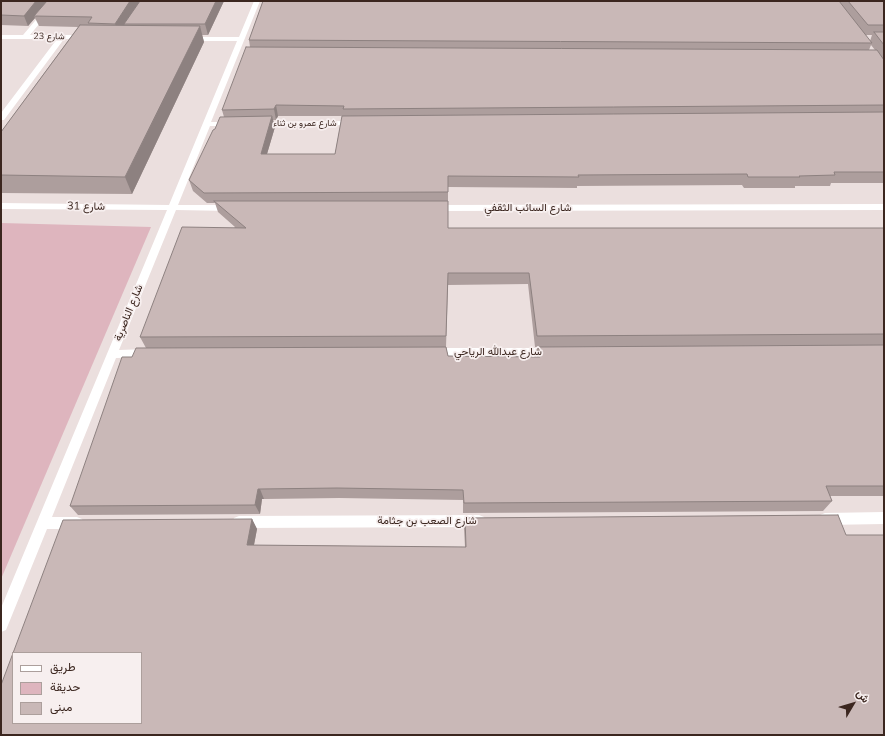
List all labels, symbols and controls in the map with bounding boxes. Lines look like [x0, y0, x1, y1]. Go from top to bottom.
street label: شارع 23 [33, 31, 65, 43]
street label: شارع عمرو بن ثناء [273, 119, 337, 129]
street label: شارع 31 [67, 200, 105, 214]
street label: شارع السائب الثقفي [484, 201, 572, 215]
street label: شارع الناصرية [112, 283, 146, 343]
street label: شارع عبدالله الرياحي [454, 345, 542, 359]
street label: شارع الصعب بن جثامة [377, 514, 477, 528]
legend [12, 652, 142, 724]
text: طريق [50, 659, 75, 675]
text: حديقة [50, 679, 80, 695]
north arrow [833, 684, 873, 724]
text: ش [853, 686, 873, 706]
text: مبنى [50, 699, 72, 715]

